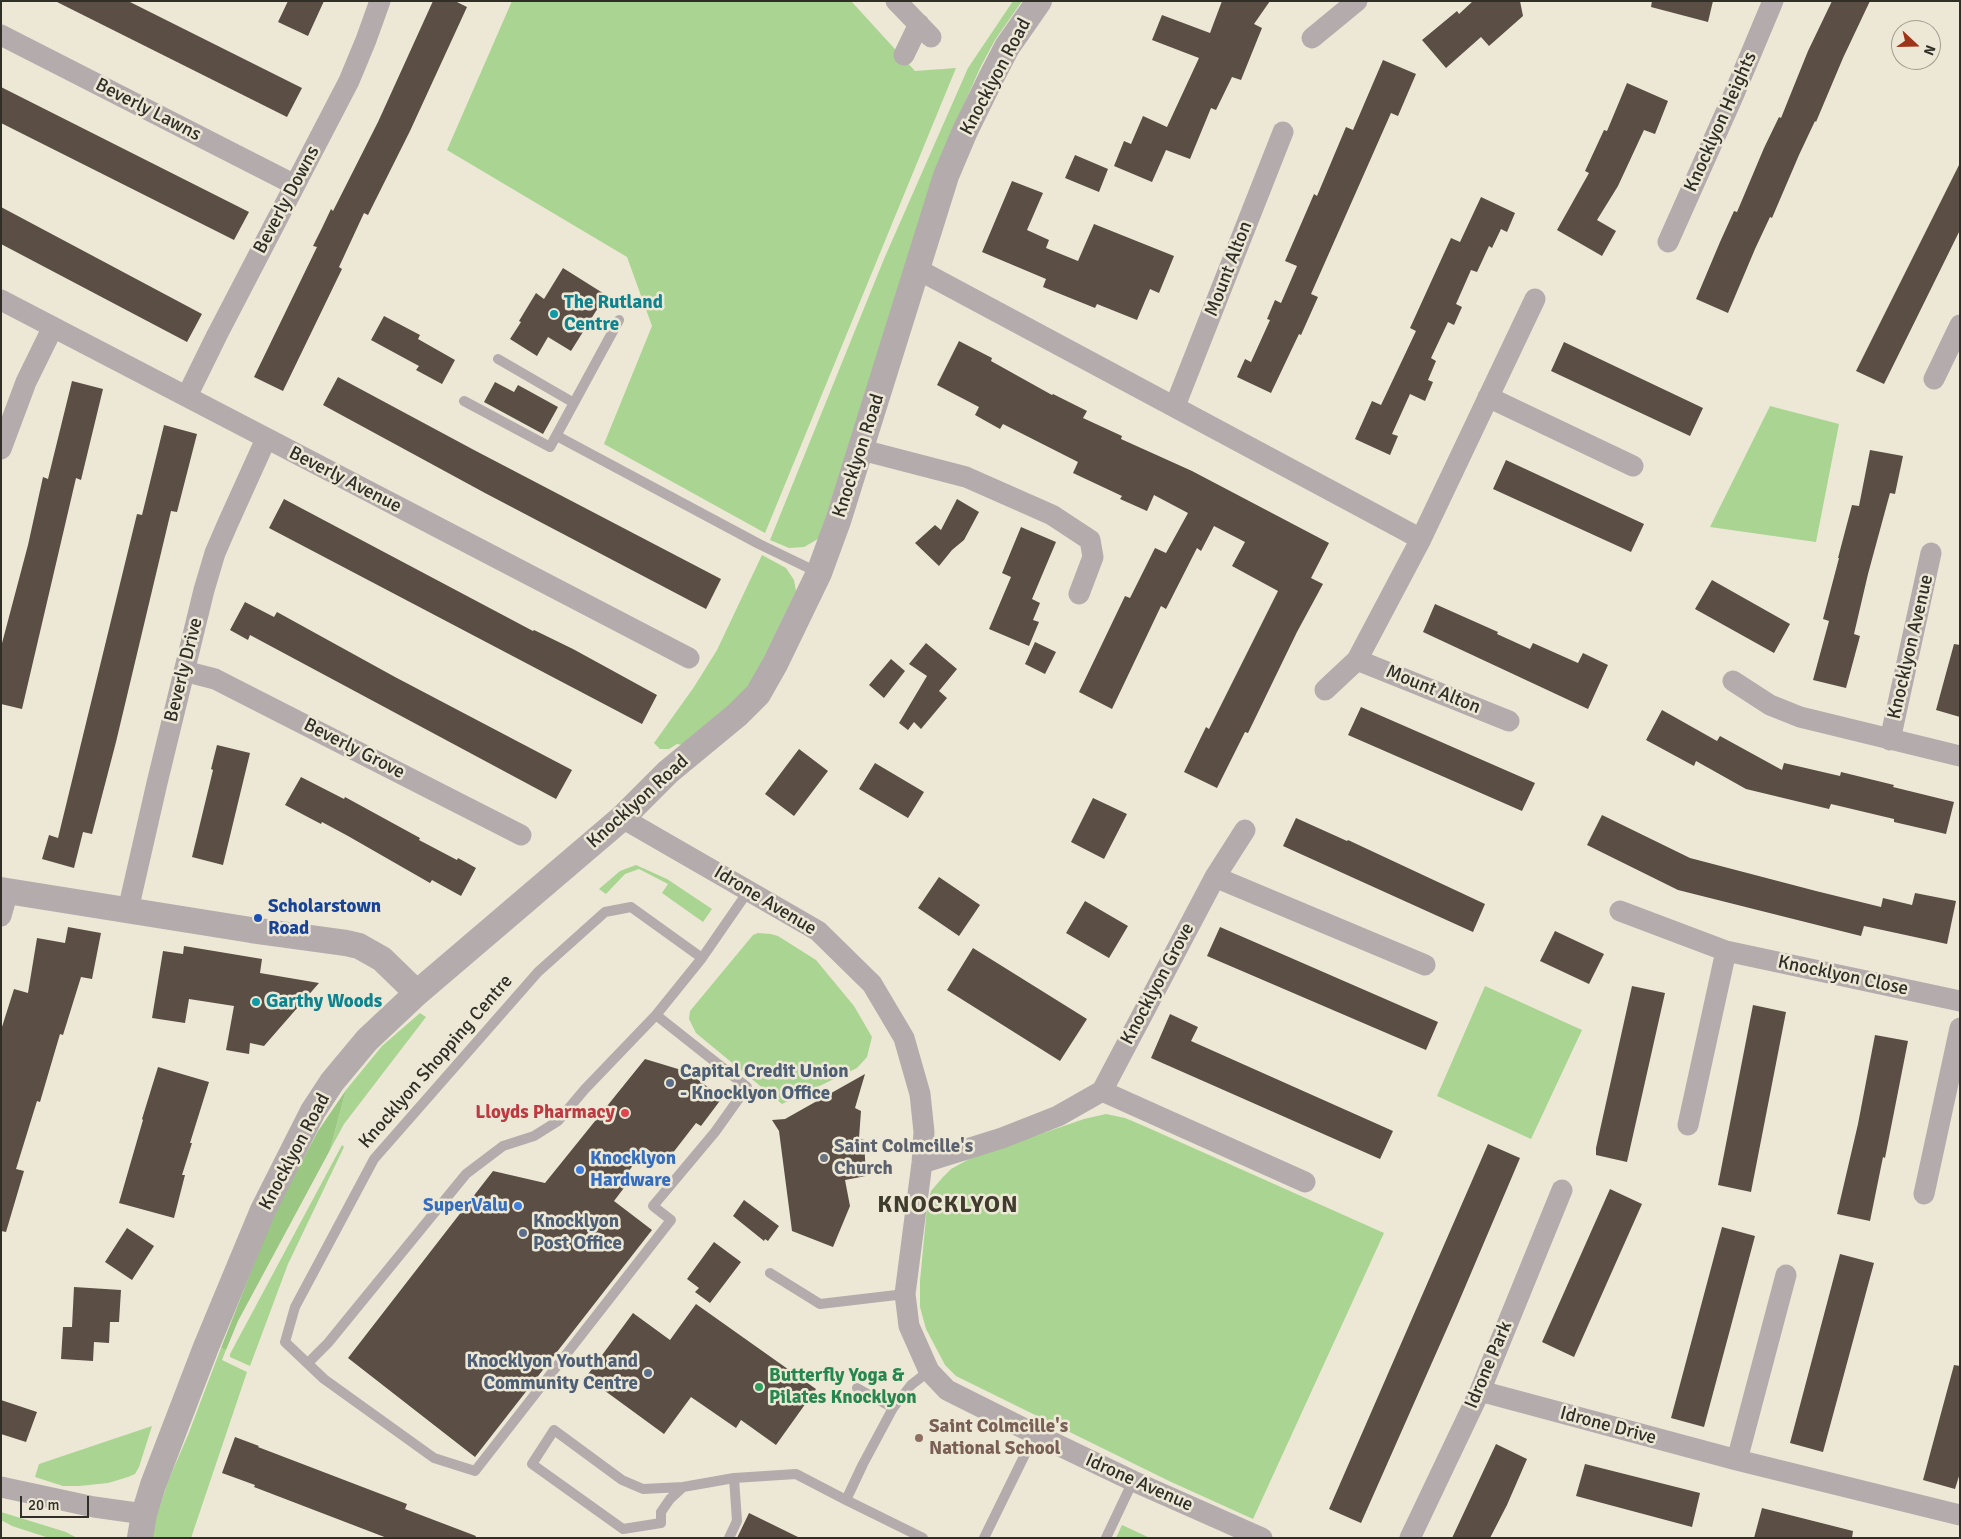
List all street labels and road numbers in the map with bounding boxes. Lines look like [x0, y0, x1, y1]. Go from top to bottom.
street label: Knocklyon Road [956, 15, 1036, 139]
street label: Knocklyon Heights [1680, 48, 1762, 196]
street label: Beverly Lawns [91, 74, 205, 146]
street label: Beverly Downs [249, 142, 325, 258]
street label: Mount Alton [1200, 218, 1258, 320]
street label: Knocklyon Road [828, 391, 890, 521]
street label: Beverly Avenue [285, 442, 405, 518]
street label: Knocklyon Avenue [1883, 573, 1939, 721]
street label: Beverly Drive [160, 616, 208, 724]
street label: Mount Alton [1382, 661, 1484, 719]
street label: Beverly Grove [300, 714, 408, 784]
street label: Knocklyon Road [582, 750, 694, 854]
street label: Idrone Avenue [710, 861, 820, 941]
street label: Knocklyon Grove [1116, 919, 1200, 1049]
street label: Knocklyon Close [1776, 951, 1910, 1001]
street label: Knocklyon Shopping Centre [354, 970, 518, 1154]
street label: Knocklyon Road [255, 1090, 335, 1214]
street label: Idrone Park [1460, 1318, 1518, 1412]
street label: Idrone Drive [1557, 1402, 1659, 1450]
street label: Idrone Avenue [1082, 1449, 1196, 1517]

